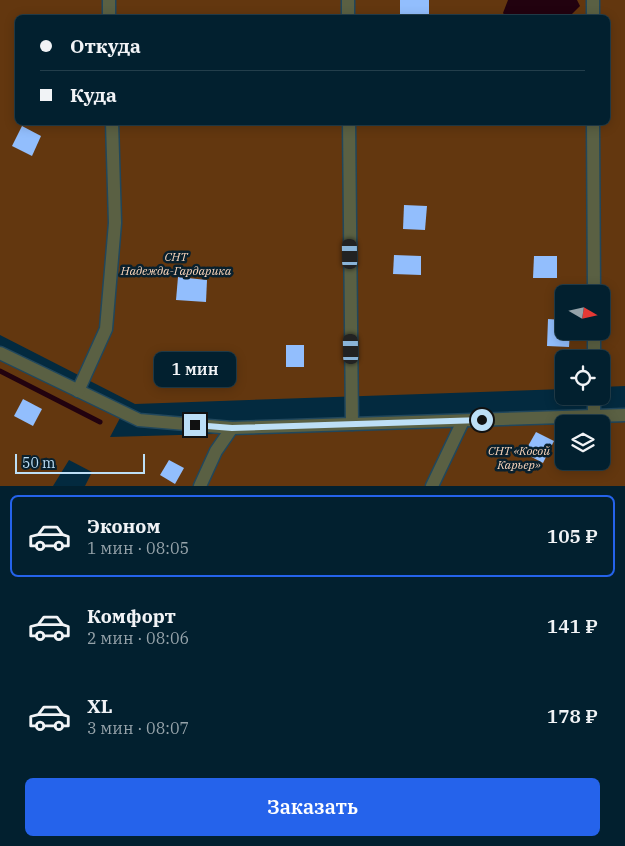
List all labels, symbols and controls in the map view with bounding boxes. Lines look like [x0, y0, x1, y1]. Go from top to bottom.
text: Откуда [70, 34, 141, 58]
text: Куда [70, 83, 117, 107]
car [342, 239, 357, 269]
park label: СНТ Надежда-Гардарика [120, 249, 232, 278]
north arrow [555, 285, 610, 340]
map controls [555, 285, 610, 470]
car [343, 334, 358, 364]
button: locate [555, 350, 610, 405]
callout: 1 мин [154, 352, 236, 388]
text: 1 мин [172, 359, 218, 379]
route start [471, 409, 493, 431]
route end [184, 414, 206, 436]
button: layers [555, 415, 610, 470]
park label: СНТ «Косой Карьер» [488, 443, 550, 472]
scale bar [15, 451, 145, 474]
text: 50 m [22, 454, 55, 472]
icon: car [27, 514, 72, 559]
text: Эконом [87, 514, 160, 538]
text: 105 ₽ [547, 524, 598, 548]
text: 1 мин · 08:05 [87, 538, 189, 558]
icon: car [27, 604, 72, 649]
text: Комфорт [87, 604, 176, 628]
text: 141 ₽ [547, 614, 598, 638]
text: 2 мин · 08:06 [87, 628, 189, 648]
icon: car [27, 694, 72, 739]
text: XL [87, 694, 113, 718]
text: 178 ₽ [547, 704, 598, 728]
text: 3 мин · 08:07 [87, 718, 189, 738]
button: Заказать [25, 778, 600, 836]

